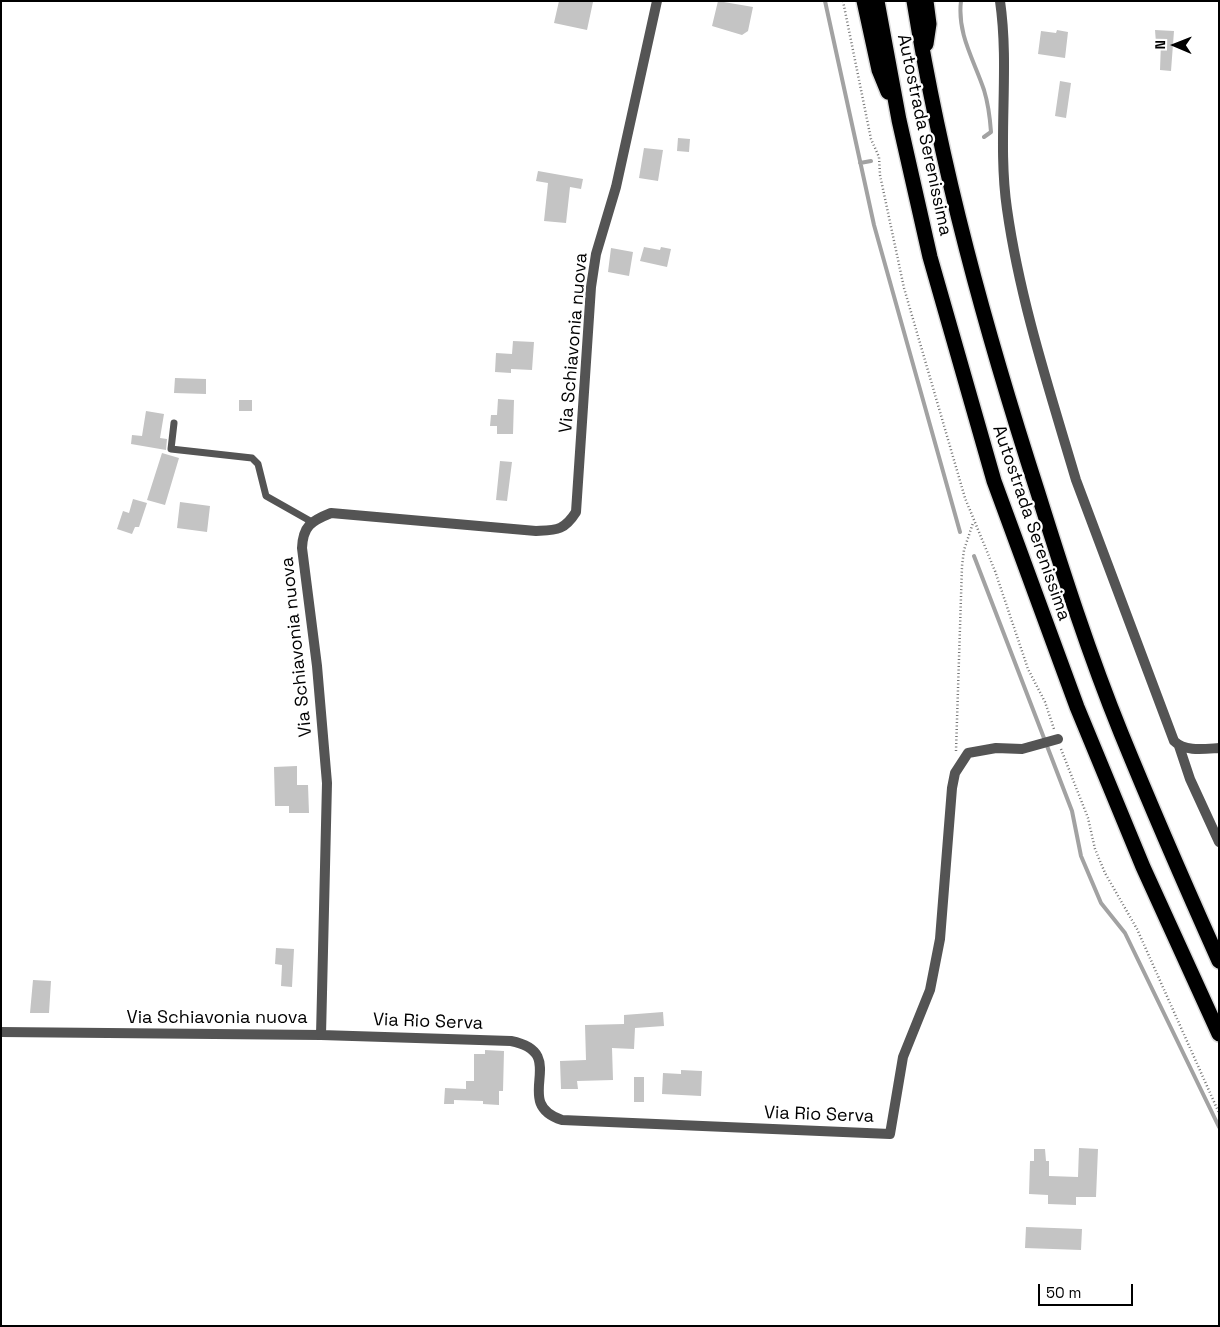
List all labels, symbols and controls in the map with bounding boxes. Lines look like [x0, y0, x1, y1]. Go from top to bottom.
north arrow [1150, 20, 1200, 70]
street label: Autostrada Serenissima [892, 32, 956, 238]
text: N [1151, 40, 1169, 50]
street label: Via Schiavonia nuova [555, 252, 593, 434]
street label: Autostrada Serenissima [987, 422, 1075, 624]
street label: Via Schiavonia nuova [277, 556, 317, 738]
street label: Via Schiavonia nuova [127, 1007, 307, 1029]
street label: Via Rio Serva [373, 1009, 483, 1035]
street label: Via Rio Serva [764, 1102, 874, 1128]
scale bar [1040, 1274, 1135, 1306]
text: 50 m [1046, 1283, 1081, 1302]

